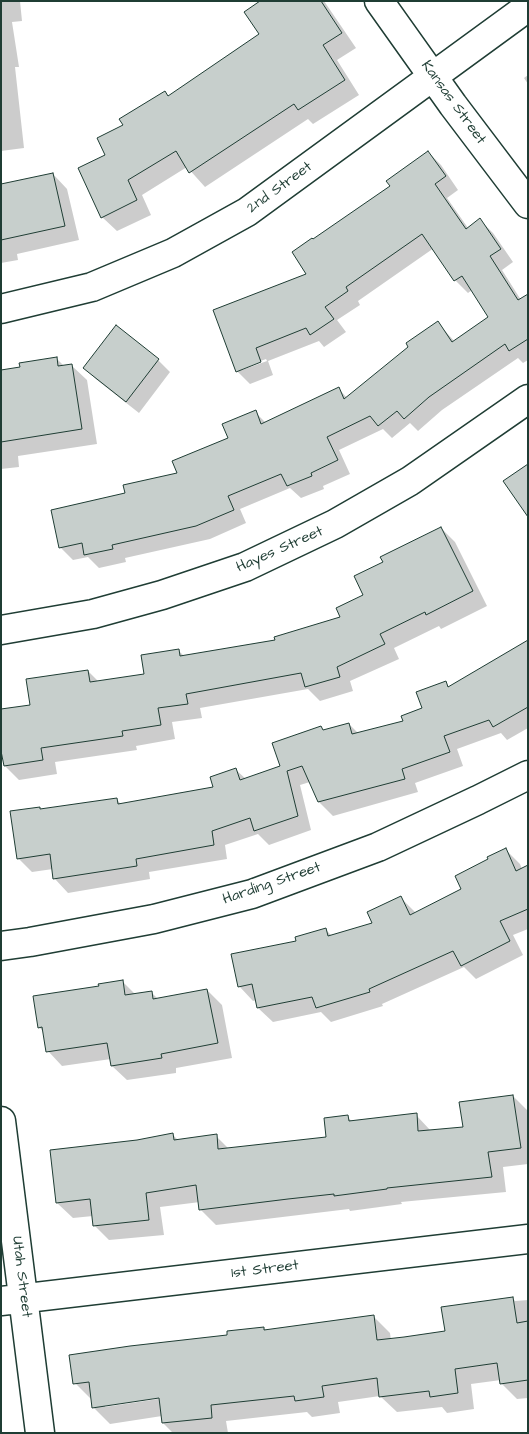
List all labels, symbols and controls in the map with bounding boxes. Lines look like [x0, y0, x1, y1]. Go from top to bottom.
street label: Kansas Street [417, 58, 489, 148]
street label: 2nd Street [244, 158, 316, 218]
street label: Hayes Street [234, 523, 326, 577]
street label: Harding Street [221, 859, 323, 909]
street label: Utah Street [7, 1235, 35, 1319]
street label: 1st Street [230, 1257, 300, 1283]

